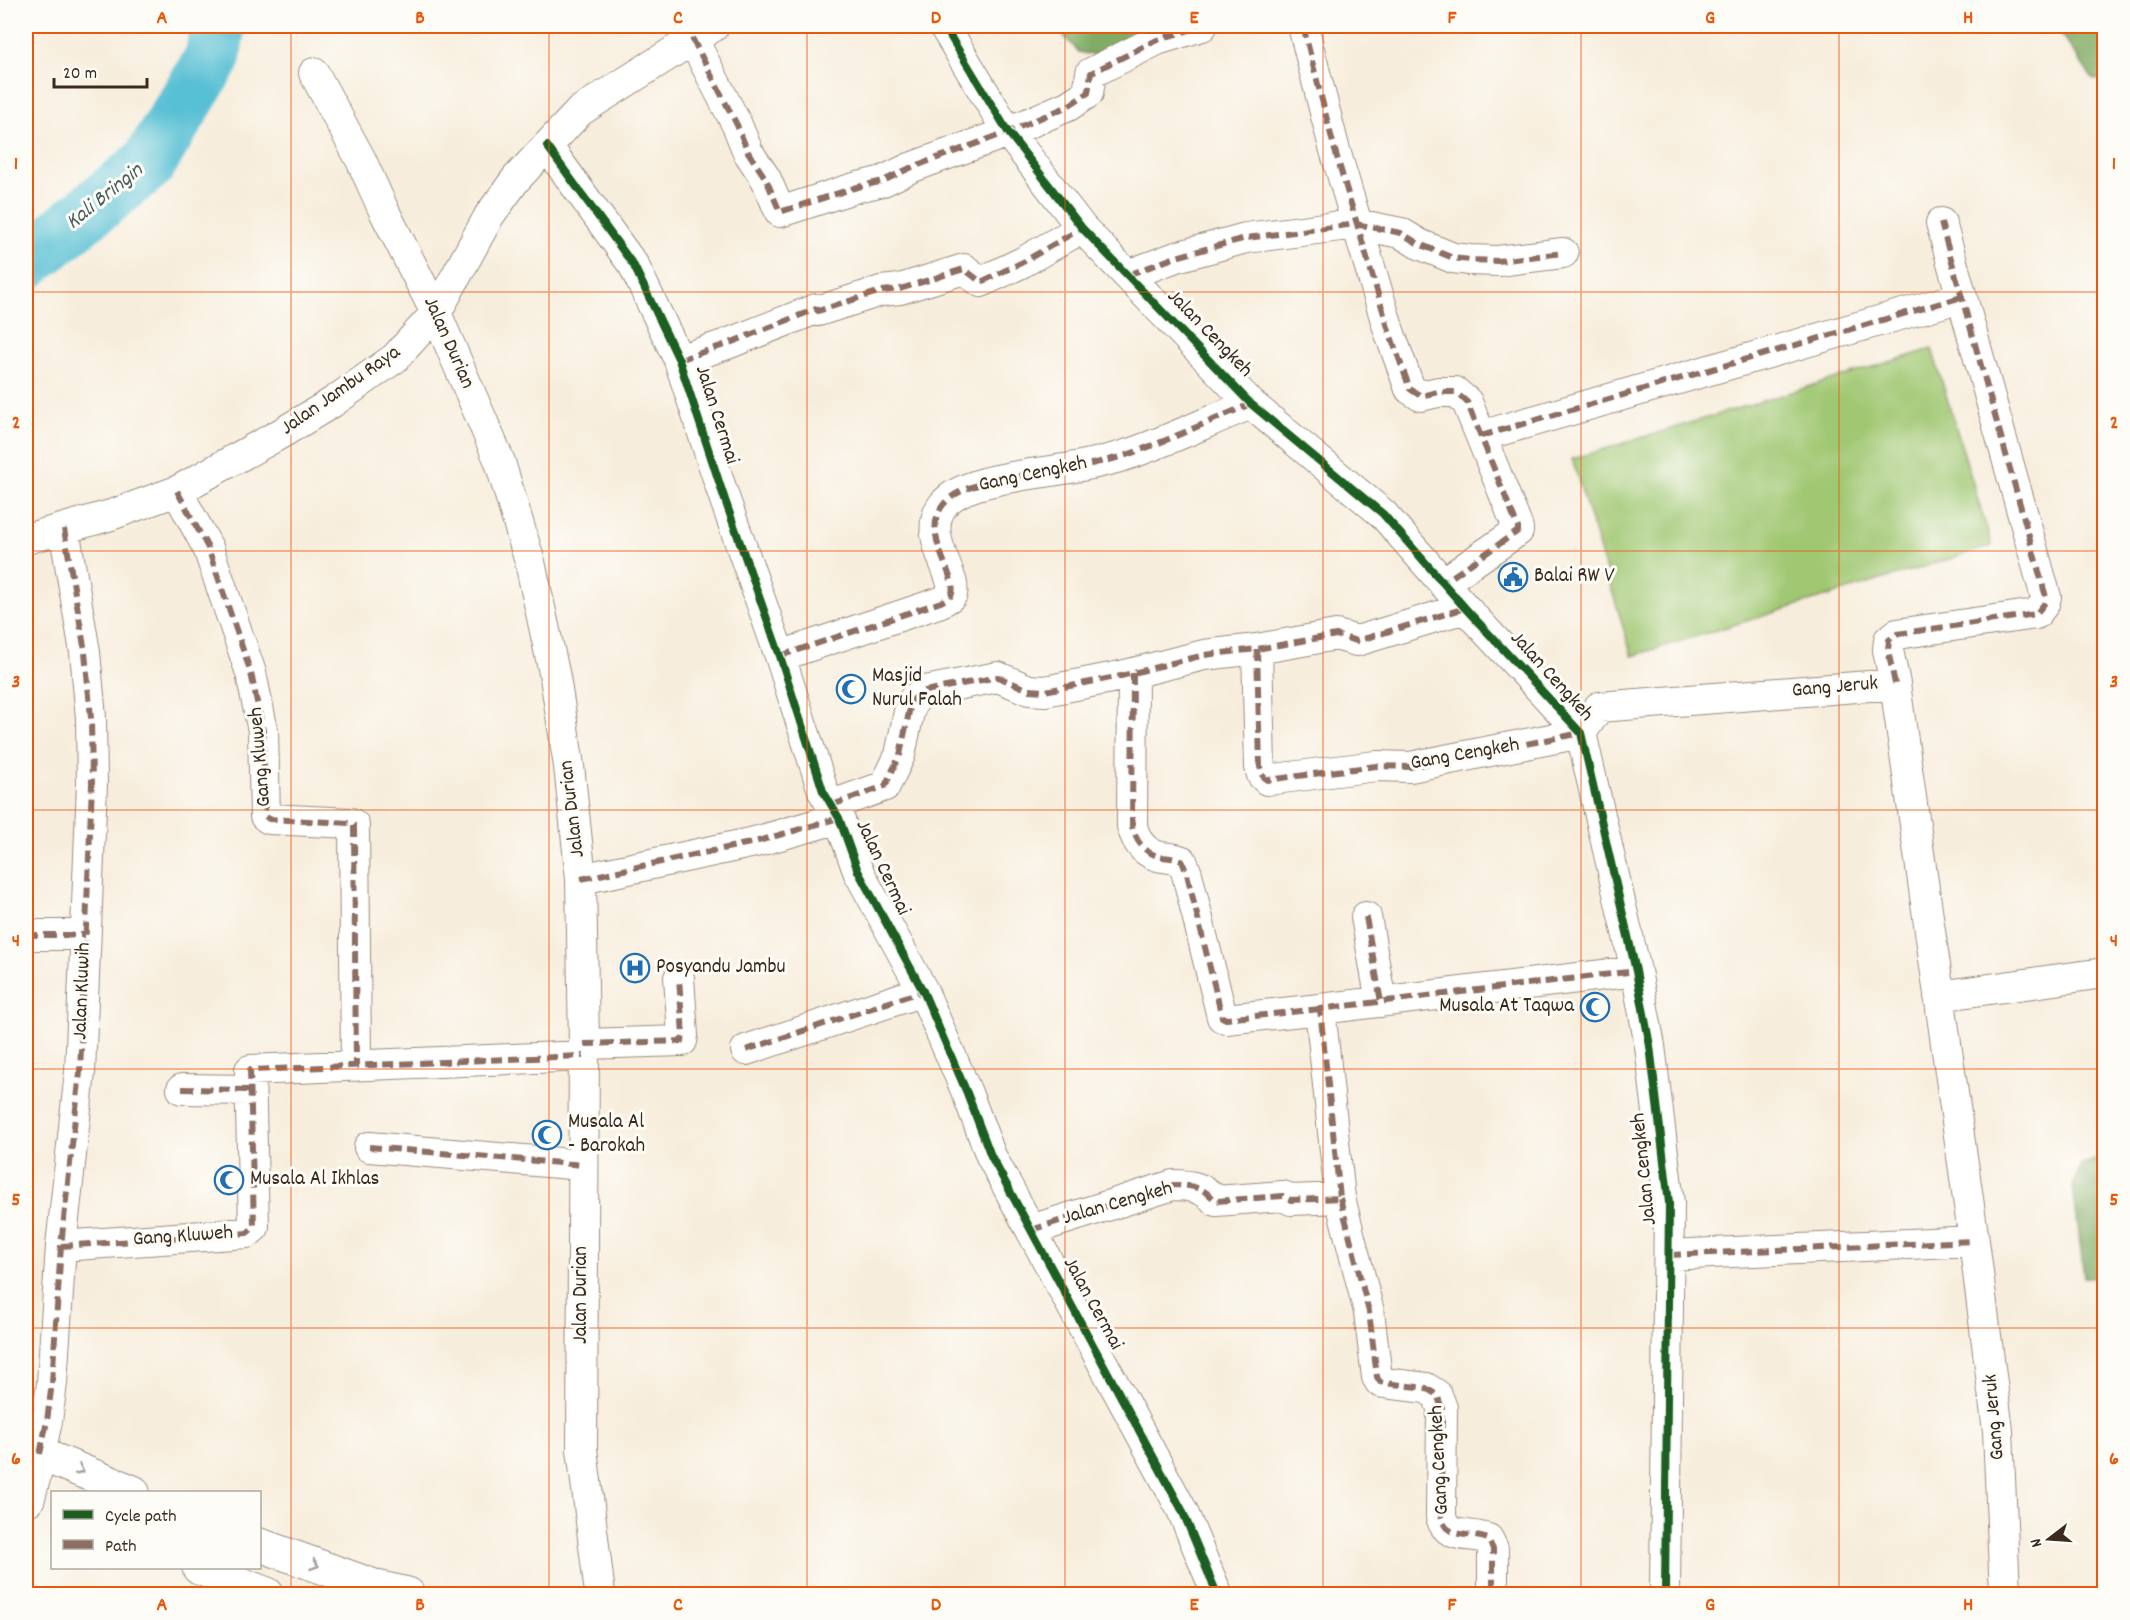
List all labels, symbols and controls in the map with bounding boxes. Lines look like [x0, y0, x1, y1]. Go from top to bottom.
text: A [157, 5, 168, 33]
text: B [415, 5, 425, 33]
text: C [673, 5, 683, 33]
text: D [931, 5, 942, 33]
text: E [1189, 5, 1199, 33]
text: F [1448, 5, 1458, 33]
text: G [1705, 5, 1715, 33]
text: H [1963, 5, 1973, 33]
scale bar [54, 51, 147, 89]
text: 20 m [63, 62, 97, 87]
text: 1 [14, 151, 18, 179]
text: 1 [2112, 151, 2116, 179]
water label: Kali Bringin [60, 156, 151, 238]
street label: Jalan Cengkeh [1159, 283, 1259, 385]
street label: Jalan Durian [414, 292, 482, 394]
street label: Jalan Jambu Raya [275, 338, 408, 443]
street label: Jalan Cermai [686, 362, 746, 468]
text: 2 [12, 410, 20, 438]
text: 2 [2110, 410, 2118, 438]
street label: Gang Cengkeh [976, 449, 1090, 501]
public building icon: Balai RW V [1497, 561, 1529, 593]
place label: Balai RW V [1534, 562, 1615, 592]
street label: Jalan Cengkeh [1502, 625, 1600, 729]
place label: Masjid Nurul Falah [872, 662, 962, 716]
text: 3 [12, 669, 20, 697]
street label: Gang Jeruk [1791, 669, 1879, 707]
text: 3 [2110, 669, 2118, 697]
mosque icon: Masjid Nurul Falah [835, 673, 867, 705]
street label: Gang Kluweh [242, 706, 280, 808]
street label: Gang Cengkeh [1408, 731, 1522, 779]
street label: Jalan Durian [552, 759, 594, 859]
street label: Jalan Cermai [847, 815, 917, 921]
text: 4 [12, 928, 20, 956]
text: 4 [2110, 928, 2118, 956]
street label: Jalan Kluwih [66, 942, 100, 1040]
hospital icon: Posyandu Jambu [619, 952, 651, 984]
place label: Posyandu Jambu [656, 953, 786, 983]
mosque icon: Musala At Taqwa [1579, 991, 1611, 1023]
place label: Musala At Taqwa [1439, 992, 1575, 1022]
place label: Musala Al - Barokah [568, 1108, 645, 1162]
street label: Jalan Cengkeh [1624, 1111, 1666, 1227]
mosque icon: Musala Al - Barokah [531, 1119, 563, 1151]
mosque icon: Musala Al Ikhlas [213, 1164, 245, 1196]
place label: Musala Al Ikhlas [250, 1165, 379, 1195]
street label: Jalan Cengkeh [1060, 1174, 1176, 1234]
text: 5 [11, 1187, 21, 1215]
text: 5 [2109, 1187, 2119, 1215]
street label: Gang Kluweh [132, 1219, 234, 1255]
street label: Jalan Durian [567, 1246, 597, 1344]
street label: Jalan Cermai [1054, 1252, 1130, 1356]
street label: Gang Jeruk [1976, 1373, 2014, 1461]
street label: Gang Cengkeh [1422, 1404, 1458, 1516]
text: 6 [11, 1446, 21, 1474]
text: 6 [2109, 1446, 2119, 1474]
one-way arrow [73, 1463, 84, 1475]
legend [51, 1491, 261, 1569]
text: Cycle path [105, 1505, 176, 1530]
north arrow [2019, 1509, 2079, 1569]
text: Path [105, 1535, 137, 1560]
text: N [2025, 1535, 2049, 1550]
one-way arrow [309, 1557, 319, 1570]
text: A [157, 1592, 168, 1620]
text: B [415, 1592, 425, 1620]
text: C [673, 1592, 683, 1620]
text: D [931, 1592, 942, 1620]
text: E [1189, 1592, 1199, 1620]
text: F [1448, 1592, 1458, 1620]
text: G [1705, 1592, 1715, 1620]
text: H [1963, 1592, 1973, 1620]

